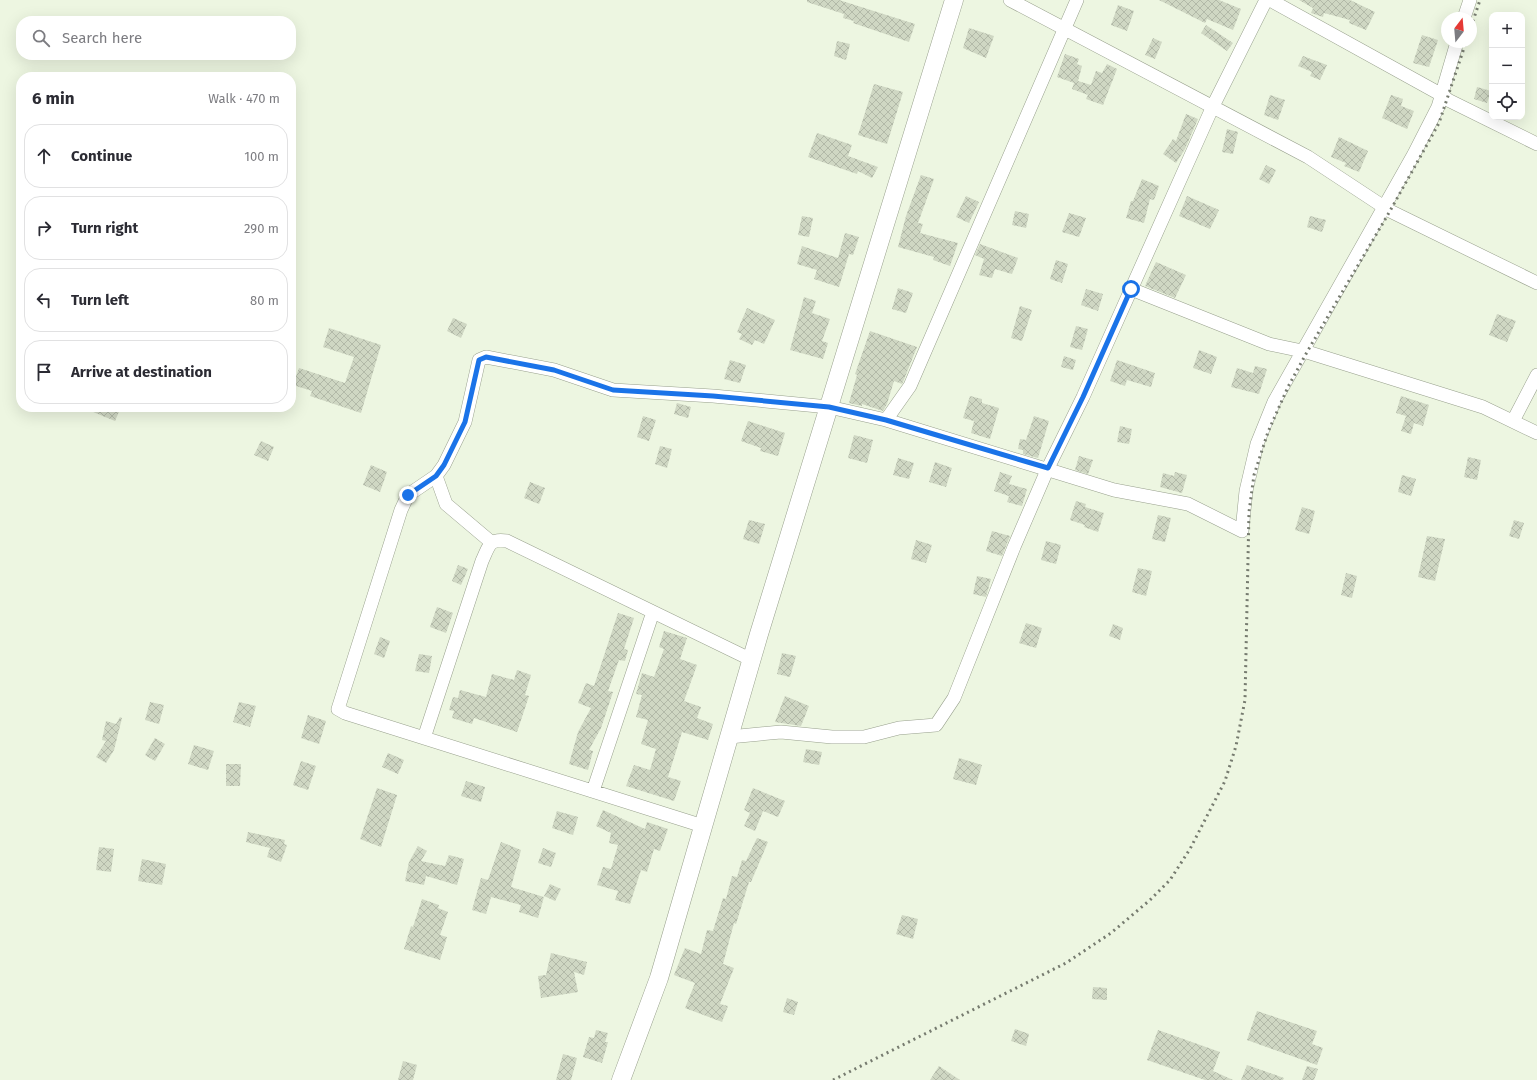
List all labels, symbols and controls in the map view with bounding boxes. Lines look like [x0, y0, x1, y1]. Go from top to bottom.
north arrow [1441, 12, 1477, 48]
map controls [1489, 12, 1525, 120]
button: + [1489, 12, 1525, 48]
search box [16, 16, 296, 60]
icon: search [30, 27, 52, 49]
text: Search here [62, 29, 142, 47]
button: − [1489, 48, 1525, 84]
button: locate [1489, 84, 1525, 120]
text: 6 min [32, 88, 75, 109]
text: Walk · 470 m [208, 91, 280, 106]
icon: ahead [33, 145, 55, 167]
text: Continue [71, 147, 132, 165]
text: 100 m [244, 149, 279, 164]
icon: right [33, 217, 55, 239]
text: Turn right [71, 219, 138, 237]
text: 290 m [244, 221, 279, 236]
route start [1122, 280, 1140, 298]
icon: left [33, 289, 55, 311]
text: Turn left [71, 291, 129, 309]
text: 80 m [250, 293, 279, 308]
icon: arrive [33, 361, 55, 383]
text: Arrive at destination [71, 363, 212, 381]
route end [399, 486, 417, 504]

